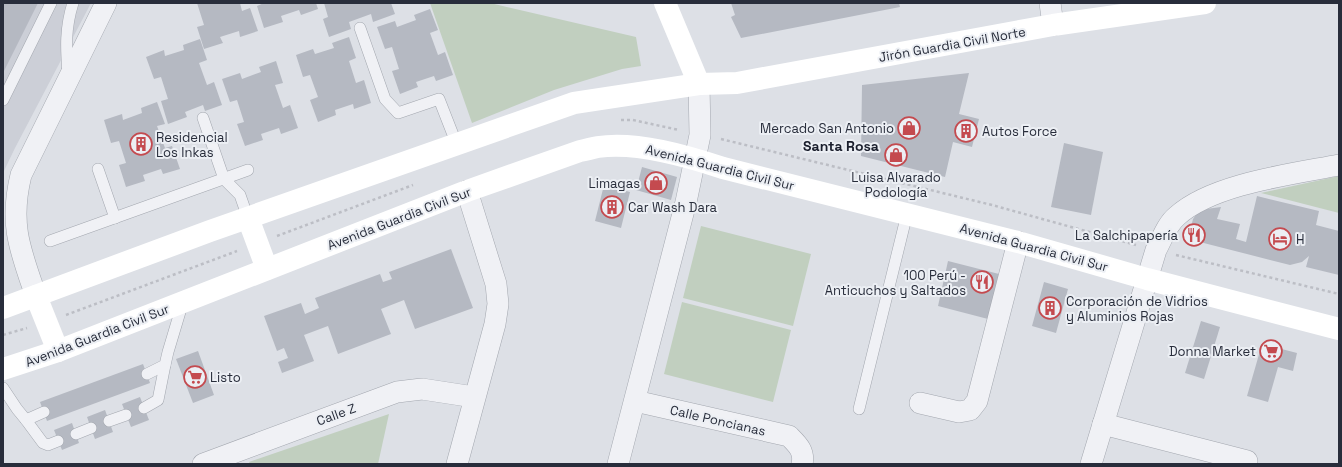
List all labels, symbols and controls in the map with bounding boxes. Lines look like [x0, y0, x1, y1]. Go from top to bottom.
street label: Jirón Guardia Civil Norte [877, 23, 1027, 66]
shop icon: Mercado San Antonio [896, 115, 922, 141]
building icon: Autos Force [953, 118, 979, 144]
place label: Mercado San Antonio [760, 120, 894, 137]
place label: Autos Force [982, 123, 1057, 140]
place label: Residencial Los Inkas [156, 129, 228, 161]
building icon: Residencial Los Inkas [128, 131, 154, 157]
district label: Santa Rosa [803, 137, 879, 155]
street label: Avenida Guardia Civil Sur [644, 141, 796, 194]
shop icon: Luisa Alvarado Podología [883, 142, 909, 168]
place label: Luisa Alvarado Podología [851, 169, 941, 201]
shop icon: Limagas [643, 170, 669, 196]
place label: Limagas [589, 175, 640, 192]
street label: Avenida Guardia Civil Sur [325, 183, 474, 254]
building icon: Car Wash Dara [599, 194, 625, 220]
place label: Car Wash Dara [628, 199, 718, 216]
street label: Avenida Guardia Civil Sur [958, 219, 1110, 275]
restaurant icon: La Salchipapería [1181, 222, 1207, 248]
hotel icon: H [1267, 226, 1293, 252]
place label: La Salchipapería [1075, 227, 1179, 244]
place label: H [1296, 231, 1305, 248]
place label: 100 Perú - Anticuchos y Saltados [825, 267, 966, 299]
restaurant icon: 100 Perú - Anticuchos y Saltados [969, 269, 995, 295]
place label: Corporación de Vidrios y Aluminios Rojas [1066, 293, 1208, 325]
building icon: Corporación de Vidrios y Aluminios Rojas [1037, 295, 1063, 321]
street label: Avenida Guardia Civil Sur [23, 300, 172, 371]
supermarket icon: Donna Market [1258, 338, 1284, 364]
place label: Donna Market [1169, 343, 1256, 360]
supermarket icon: Listo [182, 364, 208, 390]
place label: Listo [210, 369, 241, 386]
street label: Calle Z [314, 400, 358, 429]
street label: Calle Poncianas [668, 401, 767, 440]

